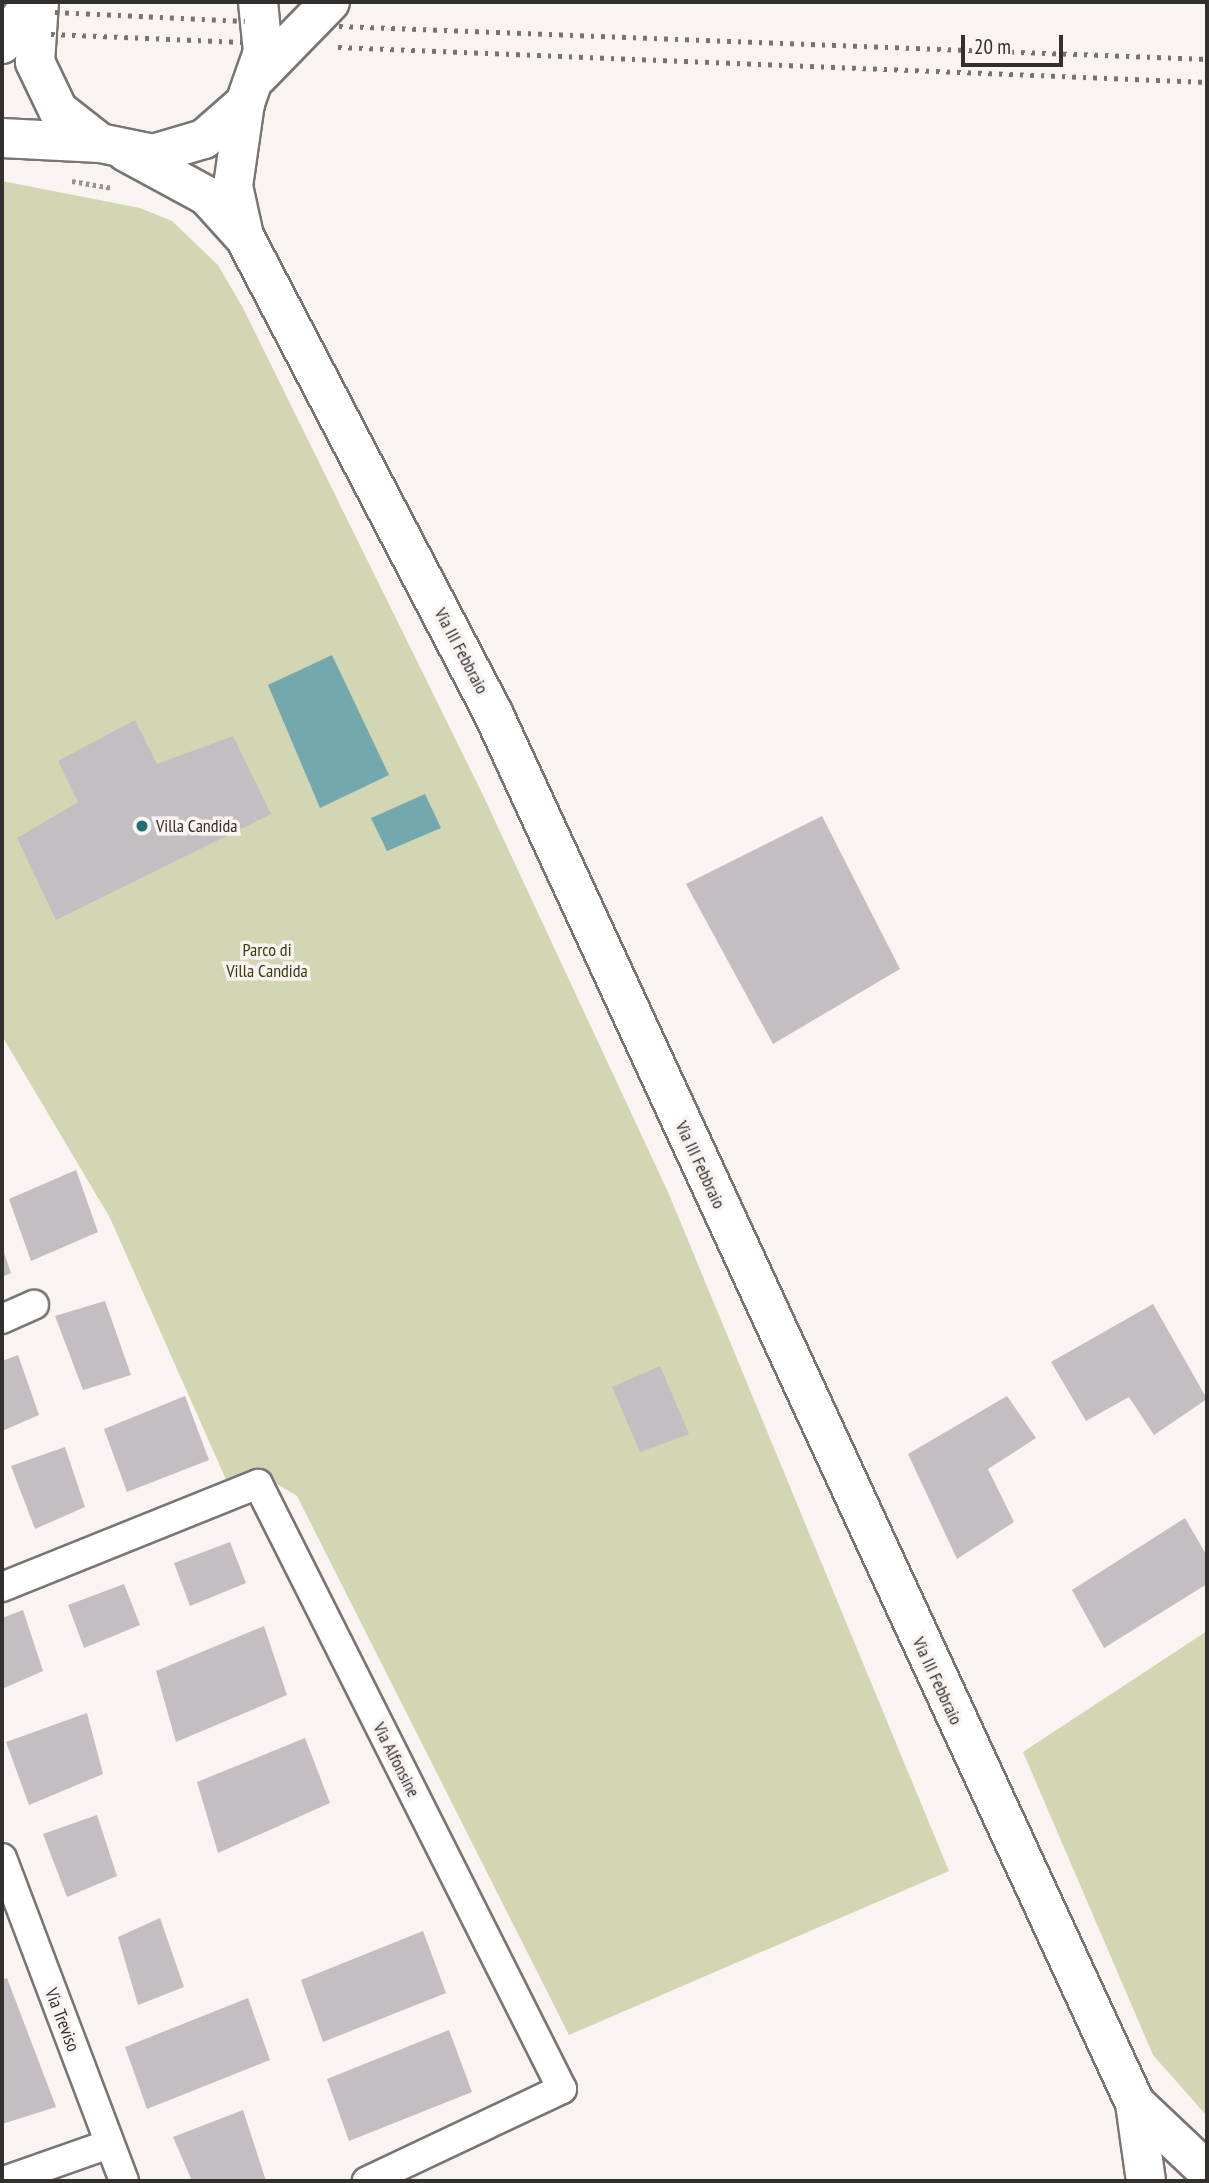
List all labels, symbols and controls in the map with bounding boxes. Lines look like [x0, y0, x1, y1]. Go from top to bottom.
scale bar [964, 21, 1066, 65]
text: 20 m [974, 33, 1011, 60]
street label: Via III Febbraio [429, 604, 493, 698]
place label: Villa Candida [156, 815, 237, 837]
marker: Villa Candida [134, 818, 150, 834]
park label: Parco di Villa Candida [226, 940, 308, 982]
street label: Via III Febbraio [670, 1118, 730, 1212]
street label: Via III Febbraio [907, 1634, 967, 1728]
street label: Via Alfonsine [368, 1719, 424, 1801]
street label: Via Treviso [40, 1985, 84, 2055]

